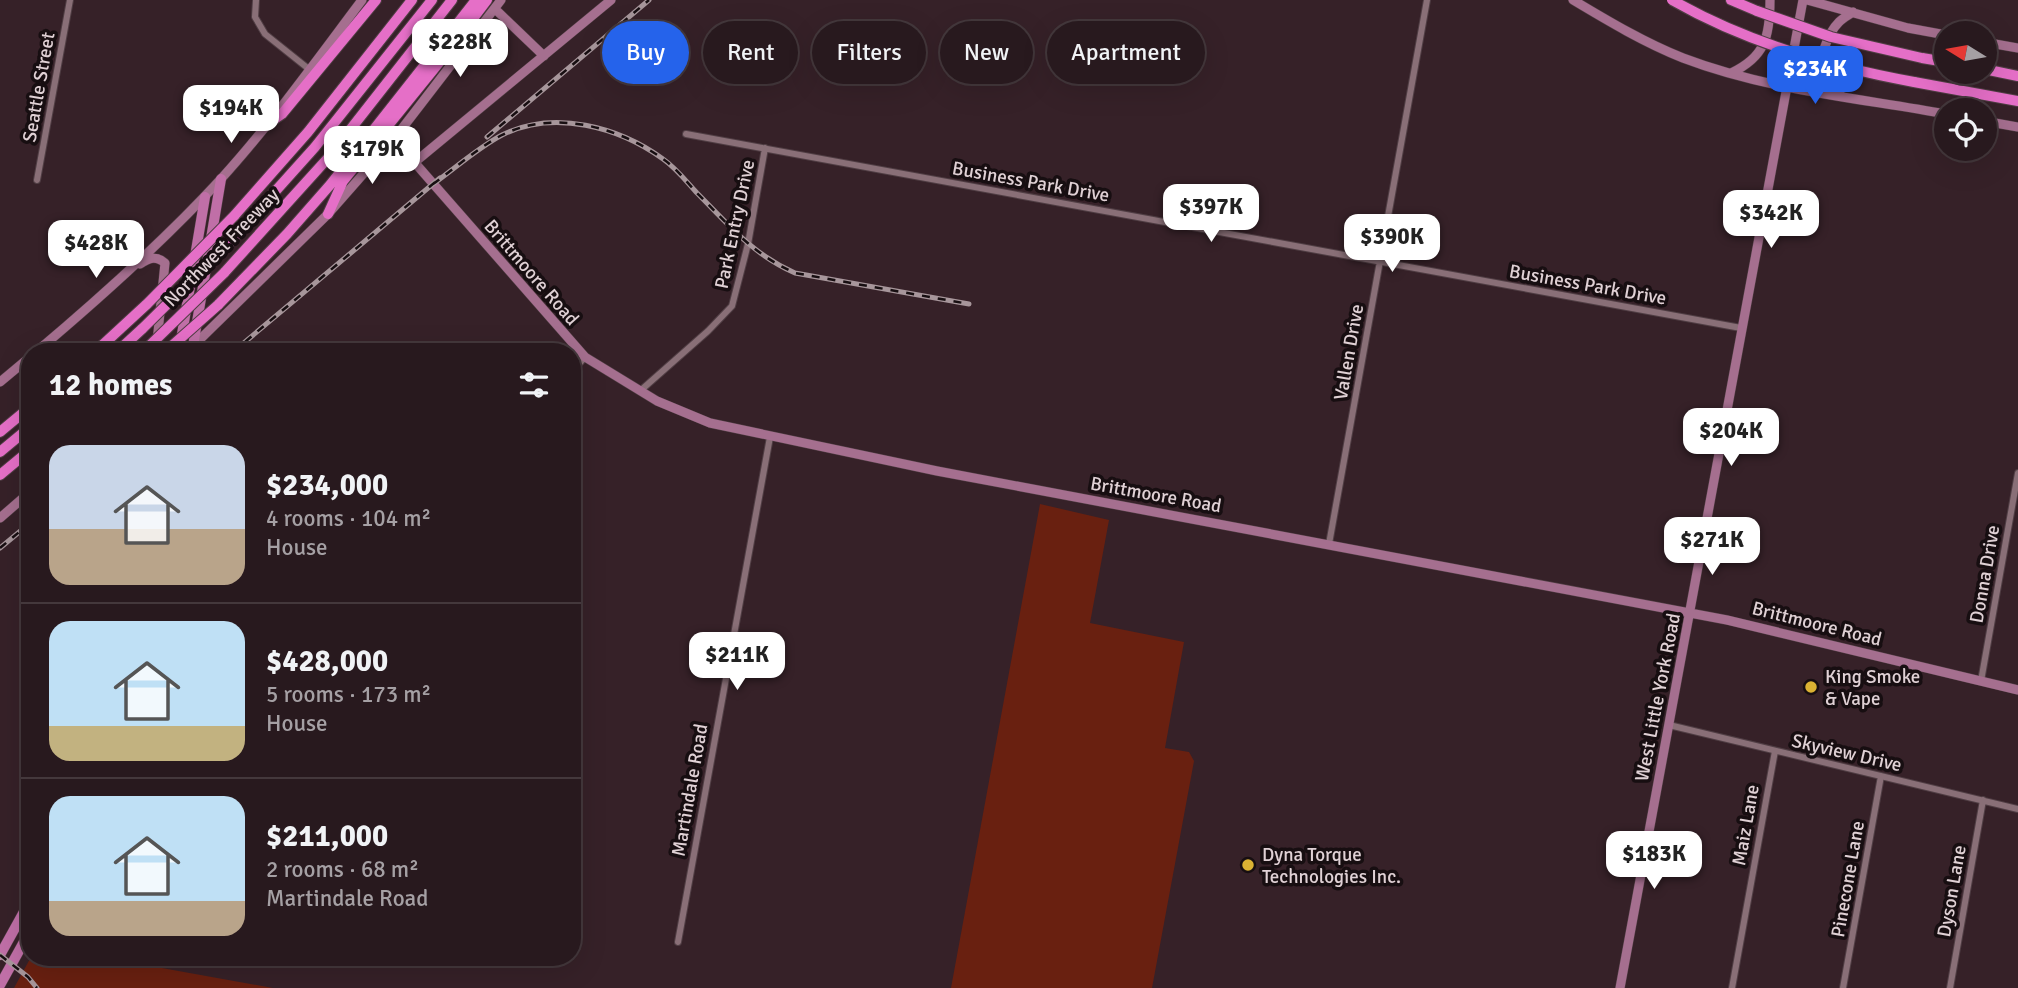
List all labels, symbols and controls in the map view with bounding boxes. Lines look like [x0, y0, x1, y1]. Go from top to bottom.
pin: $228K [411, 20, 509, 79]
chip: Buy [602, 21, 689, 84]
chip: Rent [703, 21, 798, 84]
chip: Filters [812, 21, 926, 84]
chip: New [940, 21, 1033, 84]
chip: Apartment [1047, 21, 1205, 84]
north arrow [1934, 21, 1997, 84]
map controls [1934, 21, 1997, 161]
text: $228K [428, 27, 492, 56]
street label: Seattle Street [17, 30, 61, 144]
pin: $234K [1766, 46, 1864, 106]
text: $234K [1783, 54, 1847, 83]
pin: $194K [182, 86, 280, 145]
text: $194K [199, 93, 263, 122]
button: locate [1934, 98, 1997, 161]
pin: $179K [323, 127, 421, 186]
text: $179K [340, 134, 404, 163]
street label: Business Park Drive [950, 156, 1111, 208]
street label: Park Entry Drive [710, 157, 760, 291]
street label: Northwest Freeway [159, 183, 285, 312]
pin: $397K [1162, 184, 1260, 244]
pin: $342K [1722, 190, 1820, 250]
text: $397K [1179, 192, 1243, 221]
text: $342K [1739, 198, 1803, 227]
street label: Brittmoore Road [479, 215, 584, 331]
pin: $390K [1343, 215, 1441, 274]
pin: $428K [47, 220, 145, 280]
text: $390K [1360, 222, 1424, 251]
text: $428K [64, 228, 128, 257]
street label: Business Park Drive [1507, 259, 1668, 311]
street label: Vallen Drive [1329, 302, 1369, 402]
icon: filters [515, 366, 553, 404]
text: 12 homes [49, 367, 172, 404]
pin: $204K [1682, 408, 1780, 468]
text: $204K [1699, 416, 1763, 445]
text: $234,000 [266, 467, 388, 504]
street label: Brittmoore Road [1088, 472, 1223, 518]
icon: home [105, 473, 189, 557]
text: 4 rooms · 104 m² [266, 504, 431, 533]
pin: $271K [1663, 518, 1761, 577]
street label: Donna Drive [1965, 523, 2005, 625]
text: $271K [1680, 525, 1744, 554]
text: House [266, 533, 328, 562]
street label: Brittmoore Road [1749, 596, 1884, 652]
street label: West Little York Road [1630, 611, 1686, 783]
pin: $211K [688, 632, 786, 692]
text: $211K [705, 640, 769, 669]
text: $428,000 [266, 643, 388, 680]
icon: home [105, 649, 189, 733]
place label: King Smoke & Vape [1825, 665, 1920, 711]
marker: King Smoke & Vape [1803, 679, 1819, 695]
text: 5 rooms · 173 m² [266, 680, 431, 709]
text: House [266, 709, 328, 738]
street label: Martindale Road [667, 722, 713, 858]
street label: Skyview Drive [1789, 729, 1904, 777]
street label: Maiz Lane [1727, 783, 1765, 868]
text: $211,000 [266, 818, 388, 855]
street label: Pinecone Lane [1826, 819, 1870, 939]
icon: home [105, 824, 189, 908]
pin: $183K [1605, 832, 1703, 891]
text: $183K [1622, 839, 1686, 868]
place label: Dyna Torque Technologies Inc. [1262, 843, 1401, 889]
street label: Dyson Lane [1932, 843, 1972, 939]
text: 2 rooms · 68 m² [266, 855, 419, 884]
marker: Dyna Torque Technologies Inc. [1240, 857, 1256, 873]
text: Martindale Road [266, 884, 428, 913]

